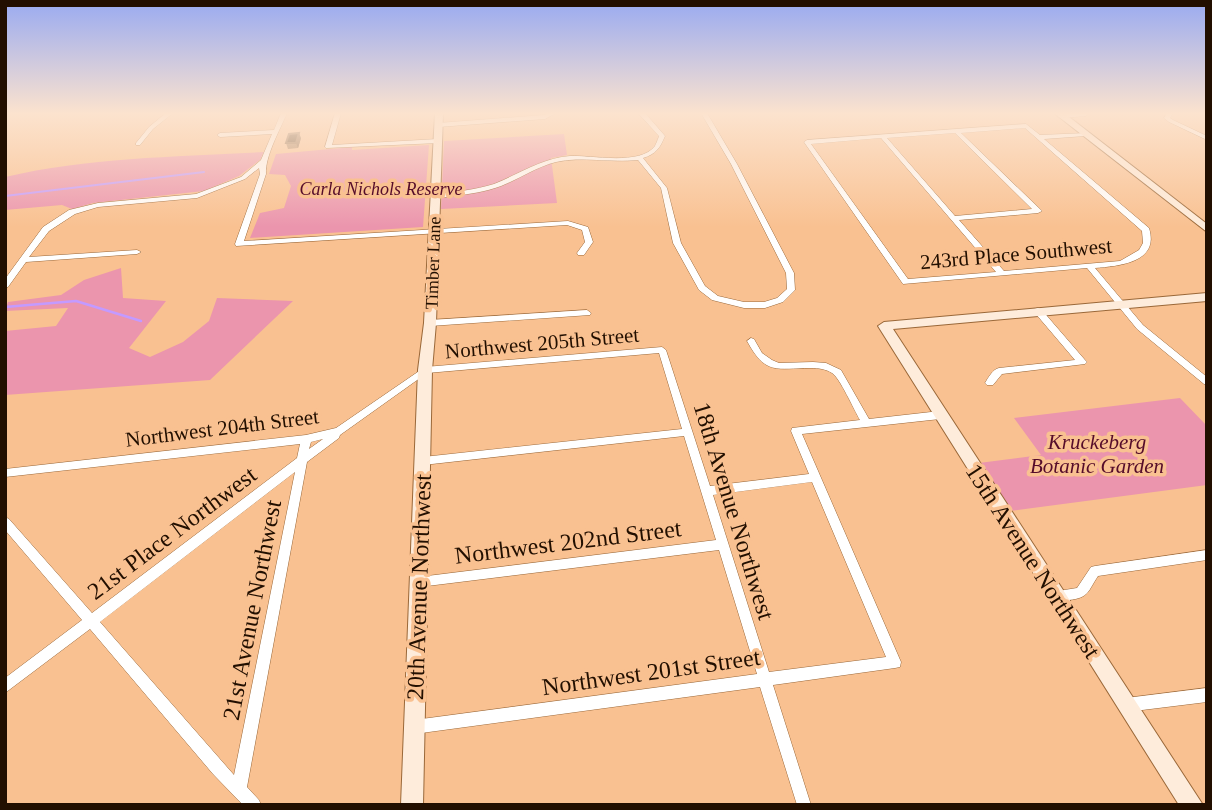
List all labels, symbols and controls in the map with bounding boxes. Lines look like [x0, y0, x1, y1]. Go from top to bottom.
park label: Carla Nichols Reserve [300, 179, 462, 199]
street label: Timber Lane [421, 216, 445, 310]
street label: 243rd Place Southwest [919, 234, 1113, 274]
street label: Northwest 205th Street [444, 323, 640, 363]
street label: 18th Avenue Northwest [689, 399, 780, 623]
street label: Northwest 204th Street [124, 404, 320, 452]
park label: Kruckeberg Botanic Garden [1030, 430, 1164, 478]
street label: 15th Avenue Northwest [961, 459, 1106, 663]
street label: 21st Place Northwest [83, 461, 262, 605]
street label: 20th Avenue Northwest [402, 473, 436, 700]
street label: 21st Avenue Northwest [218, 497, 286, 722]
street label: Northwest 202nd Street [453, 515, 683, 569]
street label: Northwest 201st Street [540, 644, 762, 700]

